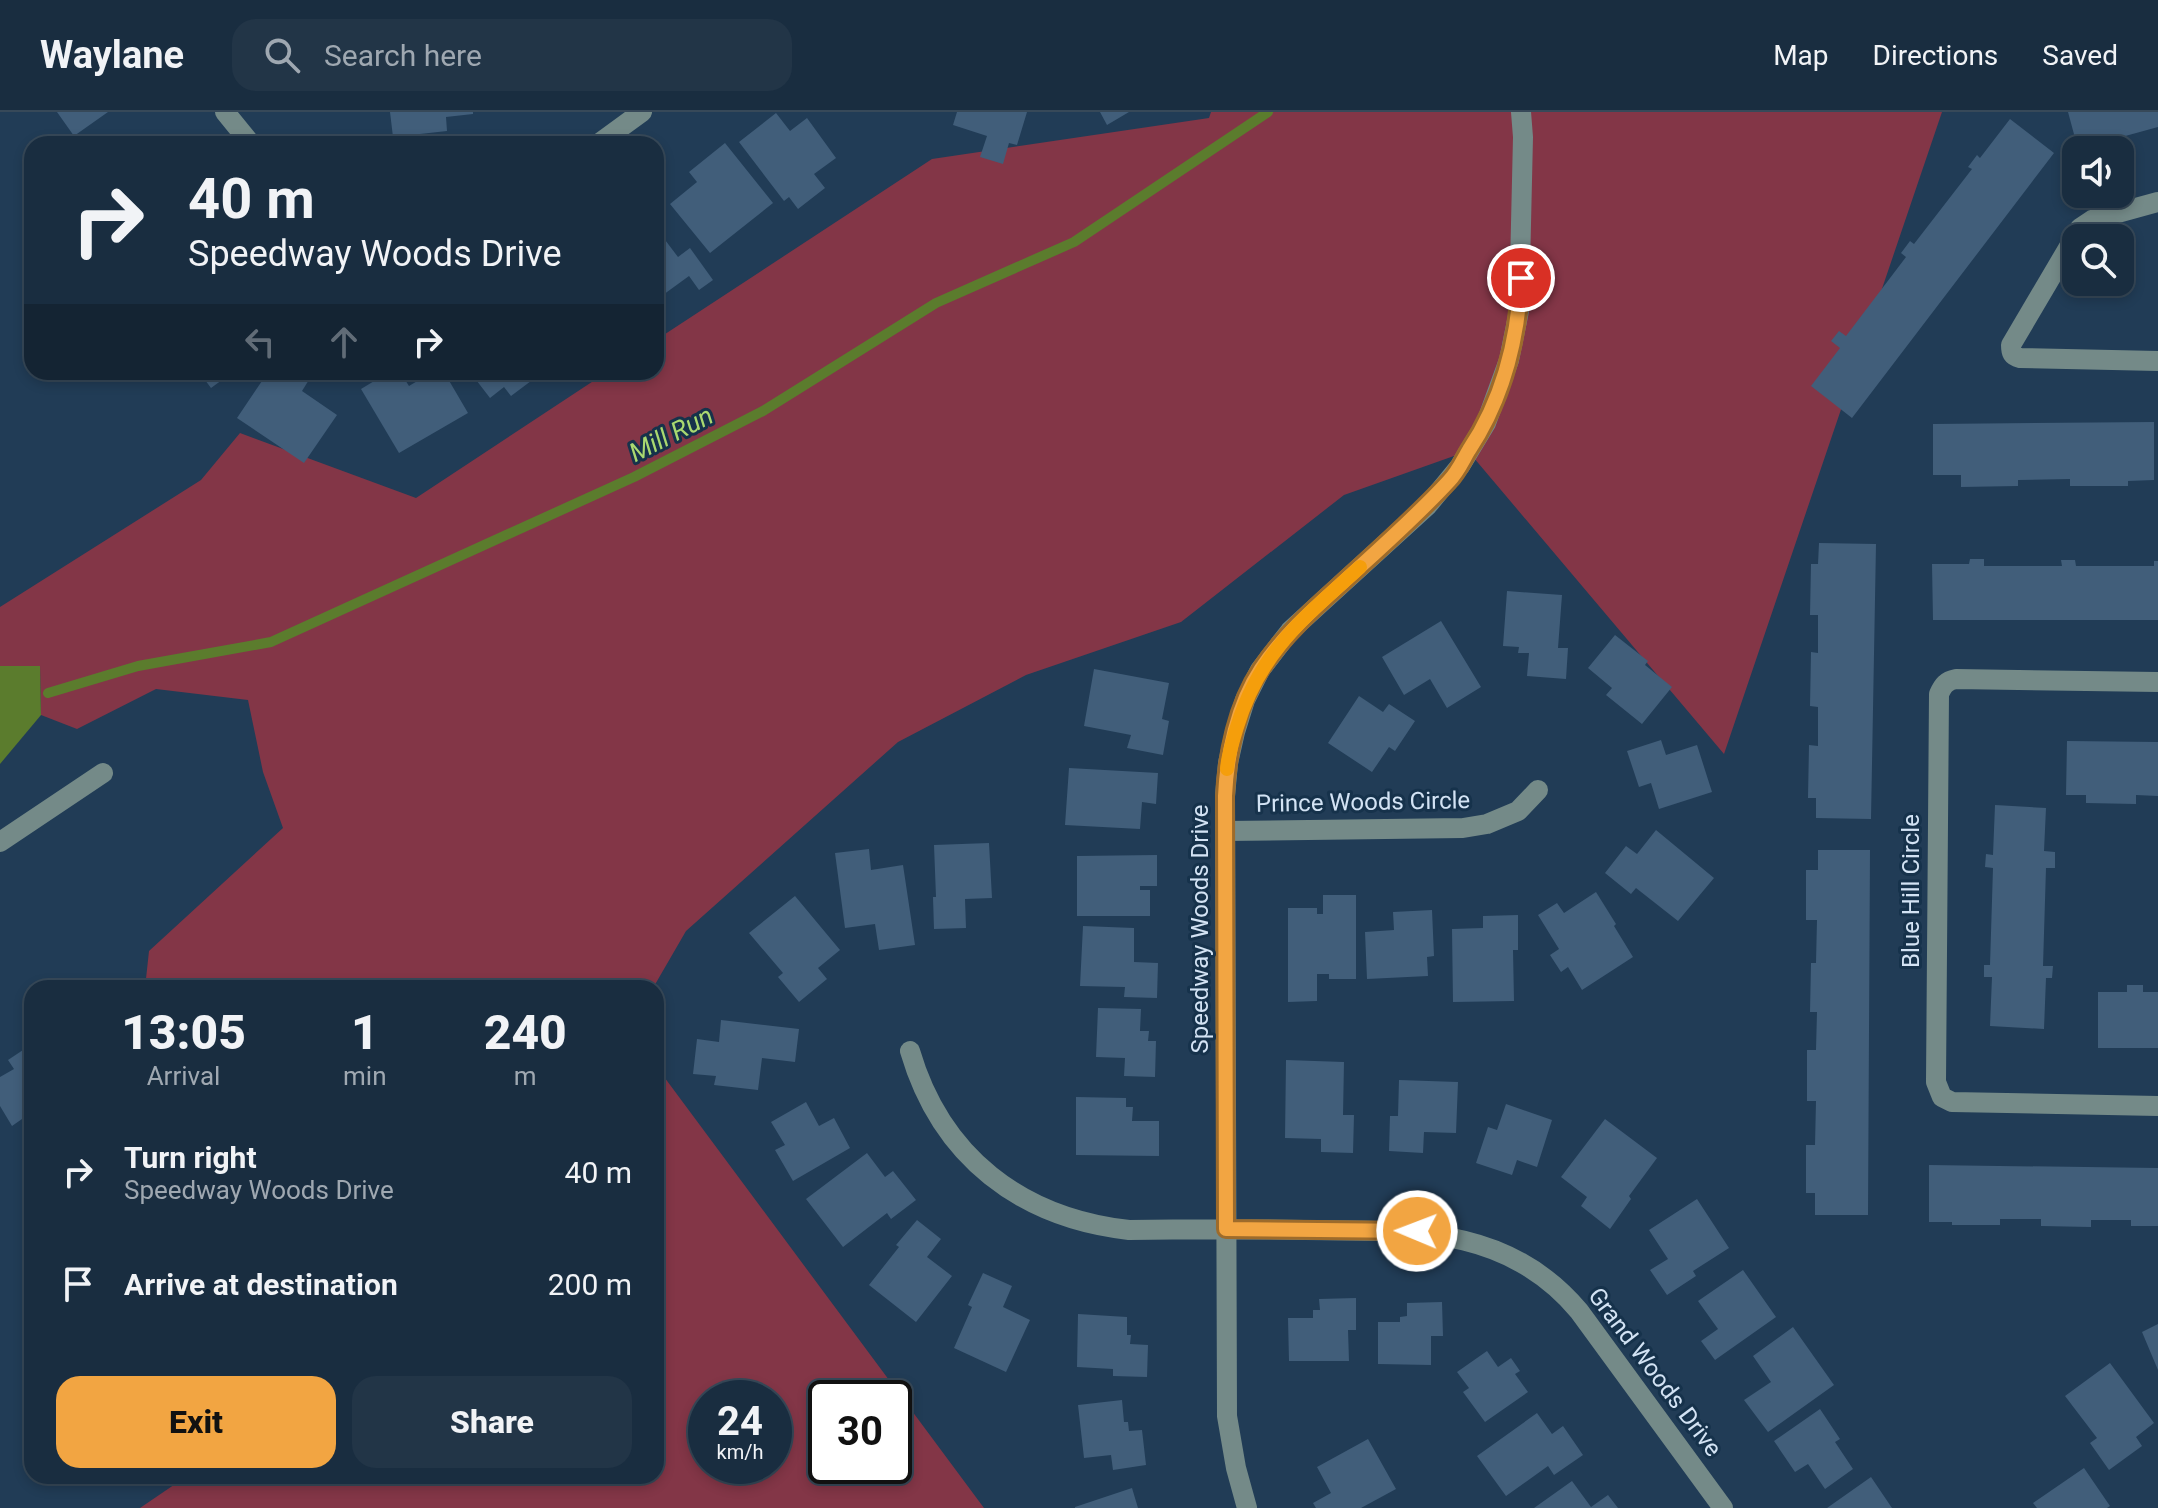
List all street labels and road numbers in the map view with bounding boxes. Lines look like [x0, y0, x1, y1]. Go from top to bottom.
street label: Prince Woods Circle [1256, 786, 1470, 818]
street label: Speedway Woods Drive [1186, 804, 1214, 1054]
street label: Blue Hill Circle [1897, 814, 1925, 968]
street label: Grand Woods Drive [1582, 1282, 1728, 1462]

